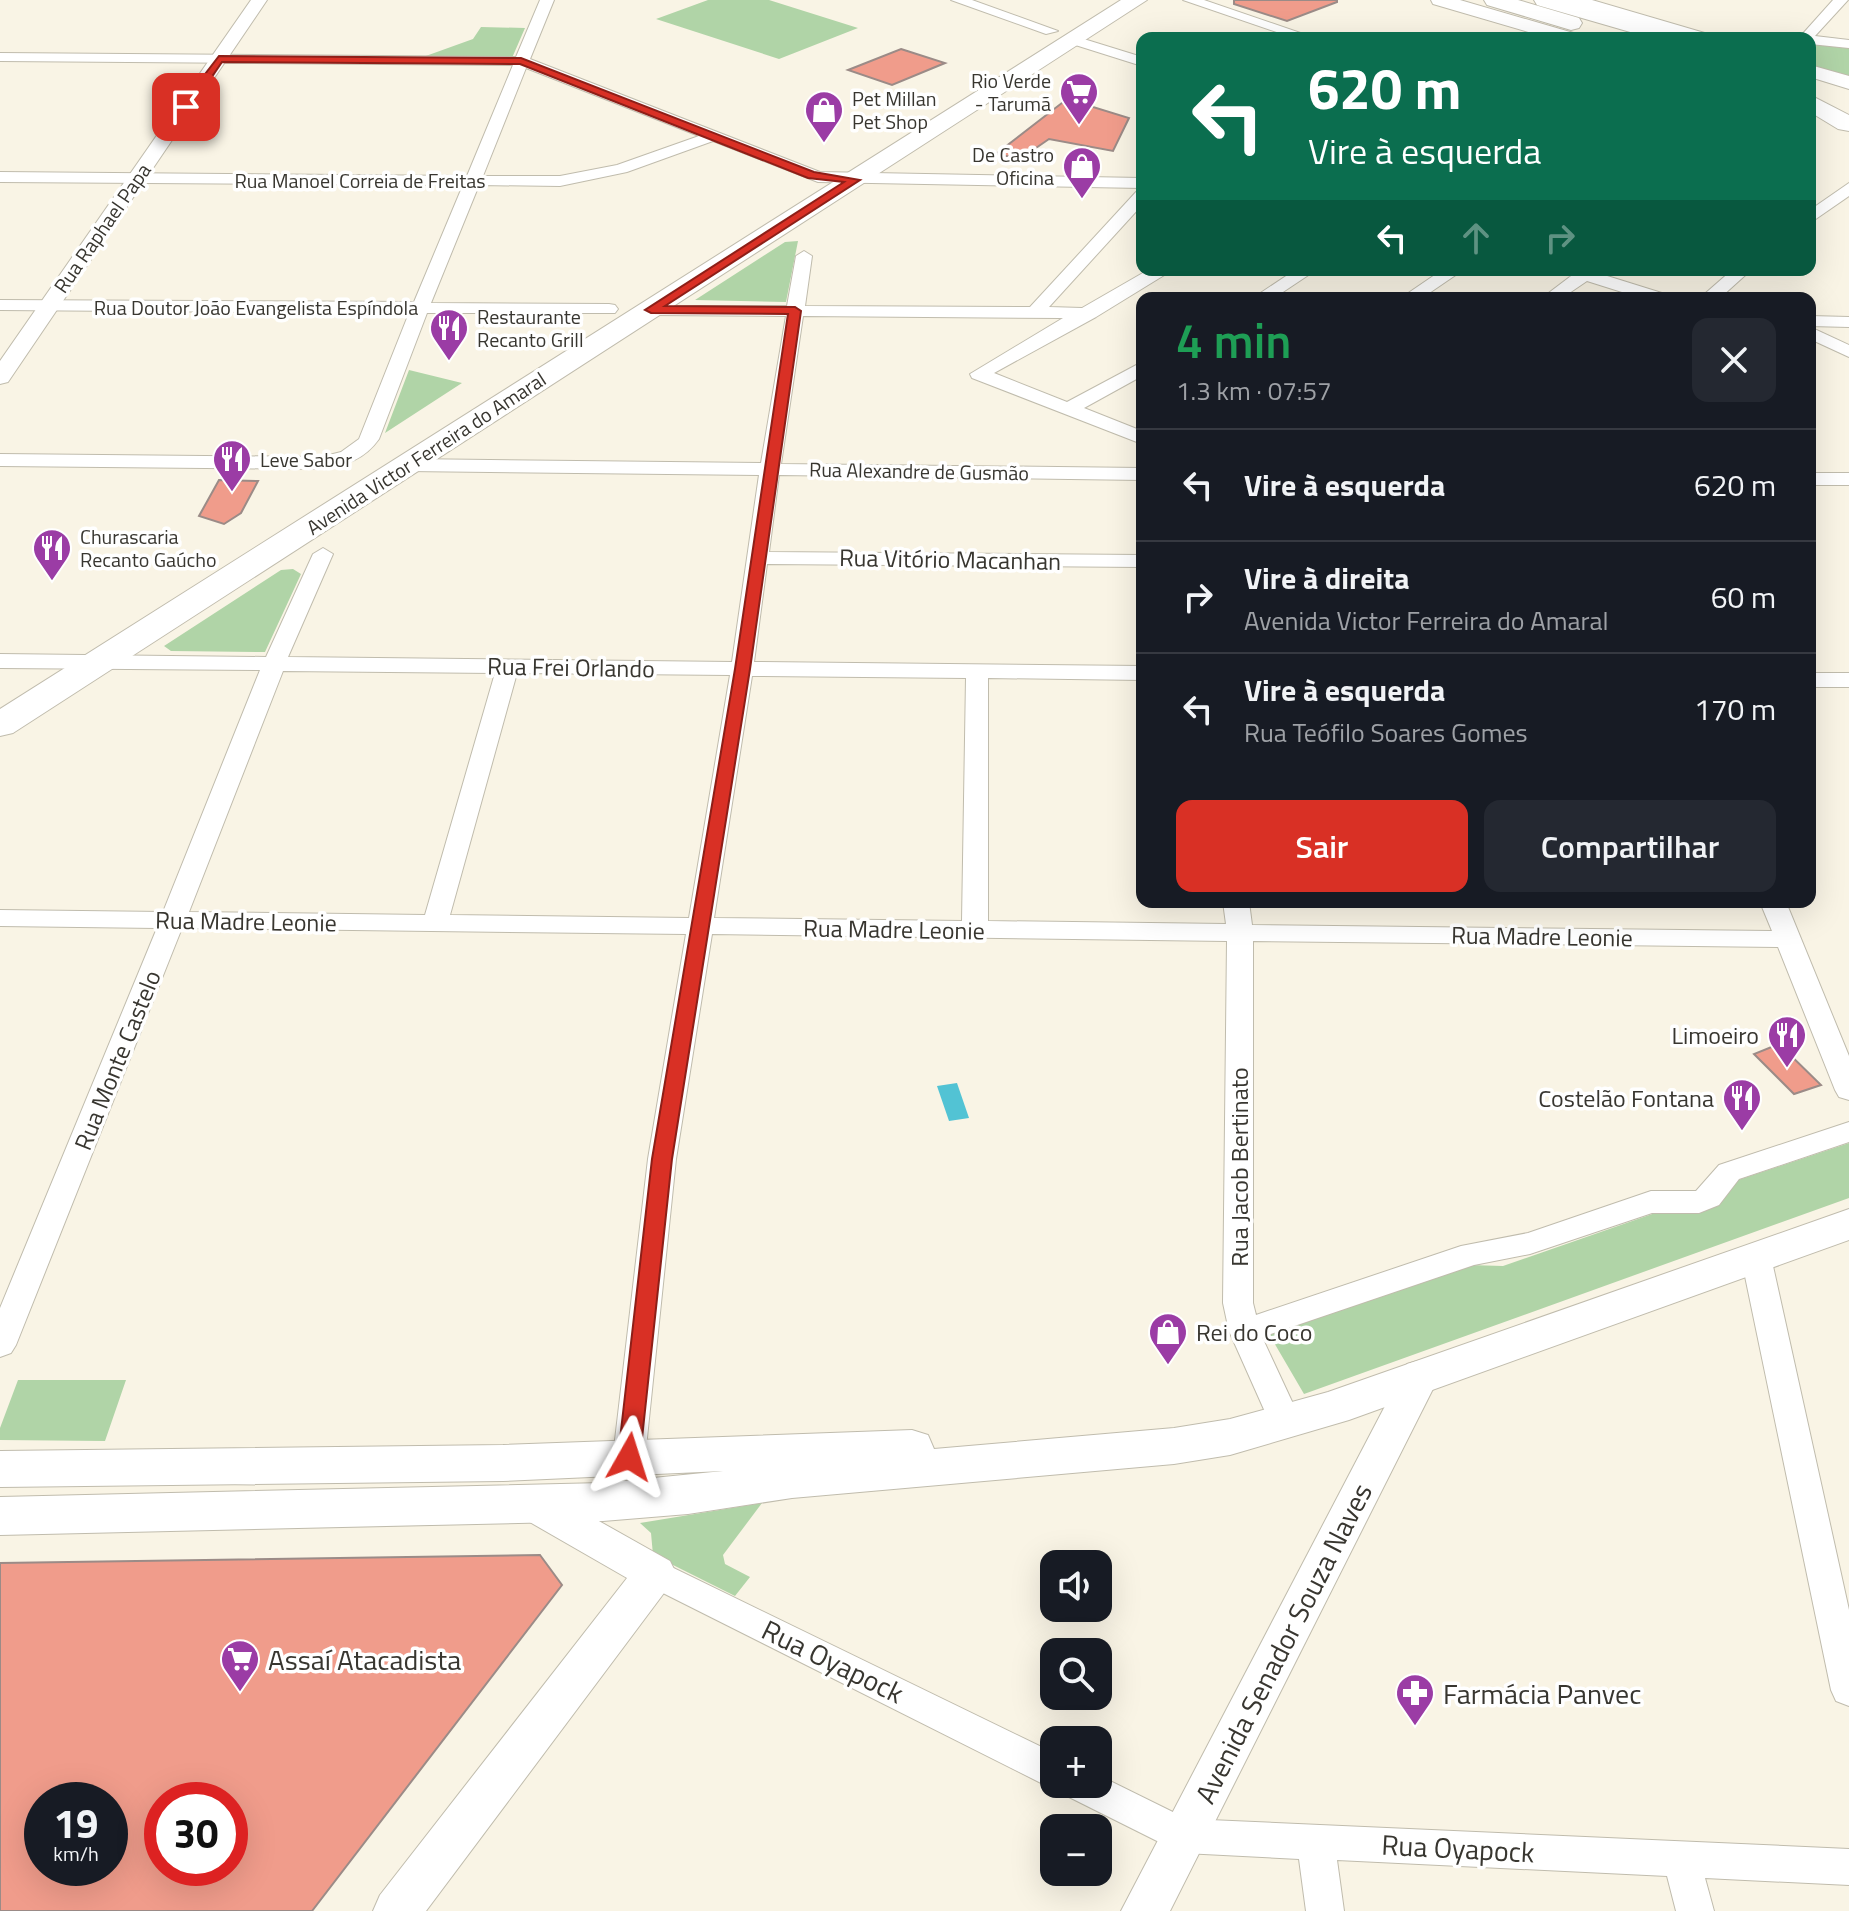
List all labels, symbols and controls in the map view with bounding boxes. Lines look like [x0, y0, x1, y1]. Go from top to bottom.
text: 620 m [1308, 46, 1461, 131]
icon: left [1176, 64, 1280, 168]
place label: Rio Verde - Tarumã [971, 65, 1051, 119]
supermarket icon: Rio Verde - Tarumã [1058, 71, 1100, 126]
pin [152, 73, 220, 141]
place label: Pet Millan Pet Shop [852, 83, 936, 137]
icon: arrive [164, 85, 208, 129]
shop icon: Pet Millan Pet Shop [803, 89, 845, 144]
text: Vire à esquerda [1308, 123, 1541, 178]
place label: De Castro Oficina [972, 139, 1054, 193]
shop icon: De Castro Oficina [1061, 145, 1103, 200]
street label: Rua Raphael Papa [46, 157, 158, 299]
street label: Rua Manoel Correia de Freitas [234, 165, 486, 196]
icon: left [1370, 216, 1414, 260]
icon: ahead [1454, 216, 1498, 260]
icon: right [1538, 216, 1582, 260]
street label: Rua Doutor João Evangelista Espíndola [94, 292, 418, 323]
place label: Restaurante Recanto Grill [477, 301, 584, 355]
text: 4 min [1176, 304, 1291, 377]
restaurant icon: Restaurante Recanto Grill [428, 307, 470, 362]
button: close [1692, 318, 1776, 402]
street label: Avenida Victor Ferreira do Amaral [300, 364, 552, 542]
text: 1.3 km · 07:57 [1176, 371, 1332, 410]
restaurant icon: Leve Sabor [211, 438, 253, 493]
place label: Leve Sabor [260, 444, 352, 475]
street label: Rua Alexandre de Gusmão [809, 454, 1029, 488]
text: Vire à esquerda [1244, 462, 1445, 508]
text: 620 m [1694, 462, 1776, 508]
icon: left [1176, 463, 1220, 507]
place label: Churascaria Recanto Gaúcho [80, 521, 217, 575]
restaurant icon: Churascaria Recanto Gaúcho [31, 527, 73, 582]
street label: Rua Vitório Macanhan [839, 539, 1061, 579]
text: Vire à direita [1244, 555, 1409, 601]
text: 60 m [1711, 574, 1776, 620]
icon: right [1176, 575, 1220, 619]
text: Avenida Victor Ferreira do Amaral [1244, 601, 1608, 640]
street label: Rua Frei Orlando [487, 648, 655, 686]
text: Vire à esquerda [1244, 667, 1445, 713]
text: 170 m [1694, 686, 1776, 732]
icon: left [1176, 687, 1220, 731]
text: Rua Teófilo Soares Gomes [1244, 713, 1528, 752]
button: Sair [1176, 800, 1468, 892]
button: Compartilhar [1484, 800, 1776, 892]
street label: Rua Madre Leonie [155, 901, 337, 941]
street label: Rua Madre Leonie [803, 909, 985, 949]
street label: Rua Madre Leonie [1451, 916, 1633, 956]
street label: Rua Monte Castelo [65, 965, 169, 1155]
restaurant icon: Limoeiro [1766, 1014, 1808, 1069]
place label: Limoeiro [1671, 1017, 1759, 1053]
street label: Rua Jacob Bertinato [1221, 1067, 1257, 1267]
restaurant icon: Costelão Fontana [1721, 1077, 1763, 1132]
place label: Costelão Fontana [1538, 1080, 1714, 1116]
shop icon: Rei do Coco [1147, 1311, 1189, 1366]
place label: Rei do Coco [1196, 1314, 1312, 1350]
position arrow [587, 1415, 671, 1499]
street label: Avenida Senador Souza Naves [1183, 1475, 1383, 1811]
map controls [1040, 1550, 1112, 1886]
button: sound [1040, 1550, 1112, 1622]
street label: Rua Oyapock [755, 1608, 911, 1714]
supermarket icon: Assaí Atacadista [219, 1638, 261, 1693]
place label: Assaí Atacadista [268, 1638, 461, 1681]
button: search [1040, 1638, 1112, 1710]
pharmacy icon: Farmácia Panvec [1394, 1672, 1436, 1727]
place label: Farmácia Panvec [1443, 1672, 1641, 1715]
button: + [1040, 1726, 1112, 1798]
speed limit sign: 30 [144, 1782, 248, 1886]
text: 19 [54, 1793, 98, 1854]
button: − [1040, 1814, 1112, 1886]
street label: Rua Oyapock [1380, 1823, 1536, 1873]
text: km/h [53, 1838, 99, 1869]

